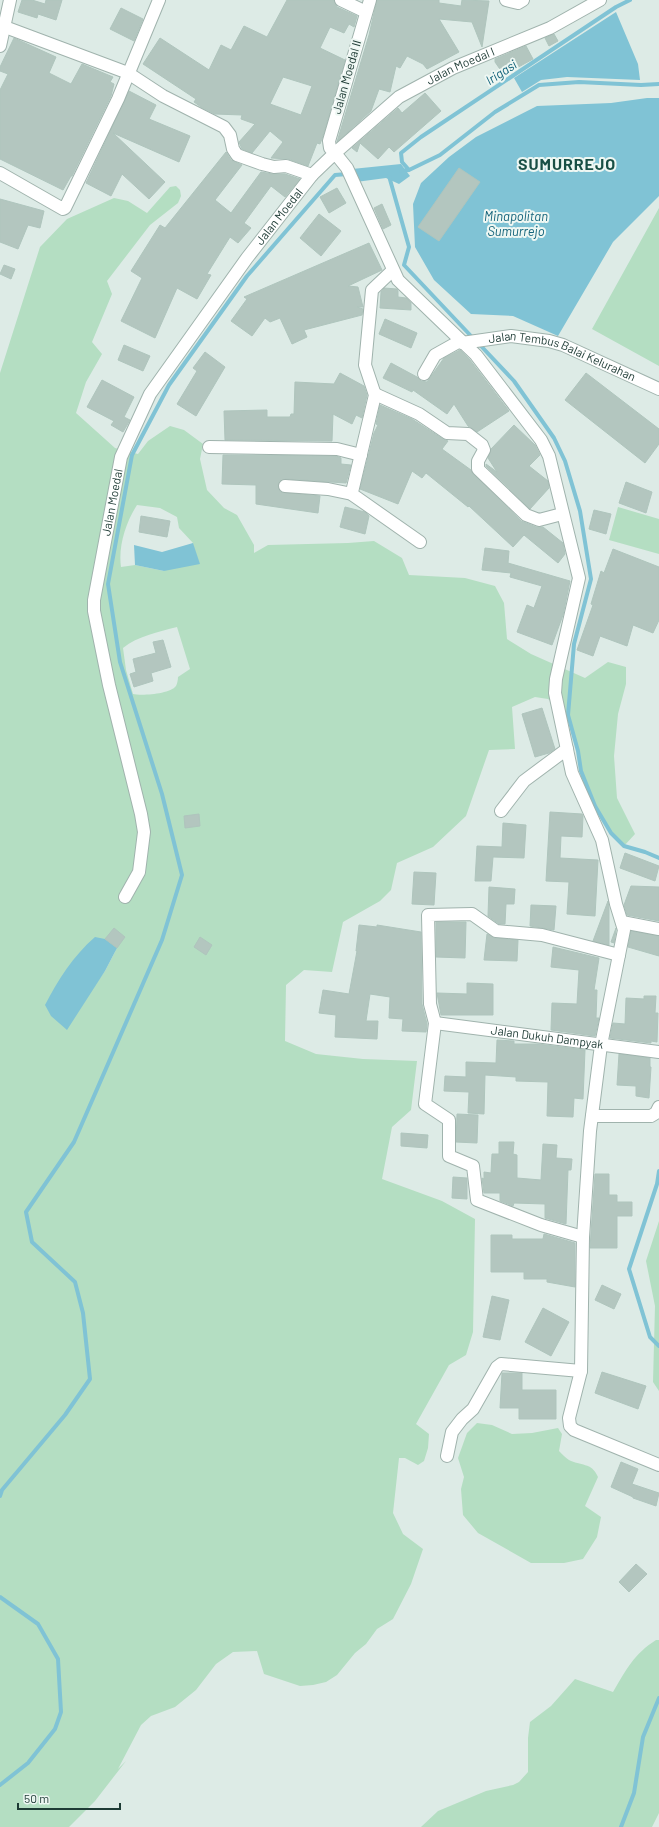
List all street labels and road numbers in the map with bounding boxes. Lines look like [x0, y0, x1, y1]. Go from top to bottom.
street label: Jalan Moedal II [329, 38, 363, 115]
street label: Jalan Moedal I [424, 44, 496, 87]
street label: Jalan Moedal [252, 185, 305, 247]
street label: Jalan Tembus Balai Kelurahan [487, 328, 638, 383]
street label: Jalan Moedal [98, 468, 125, 537]
street label: Jalan Dukuh Dampyak [490, 1022, 604, 1051]

